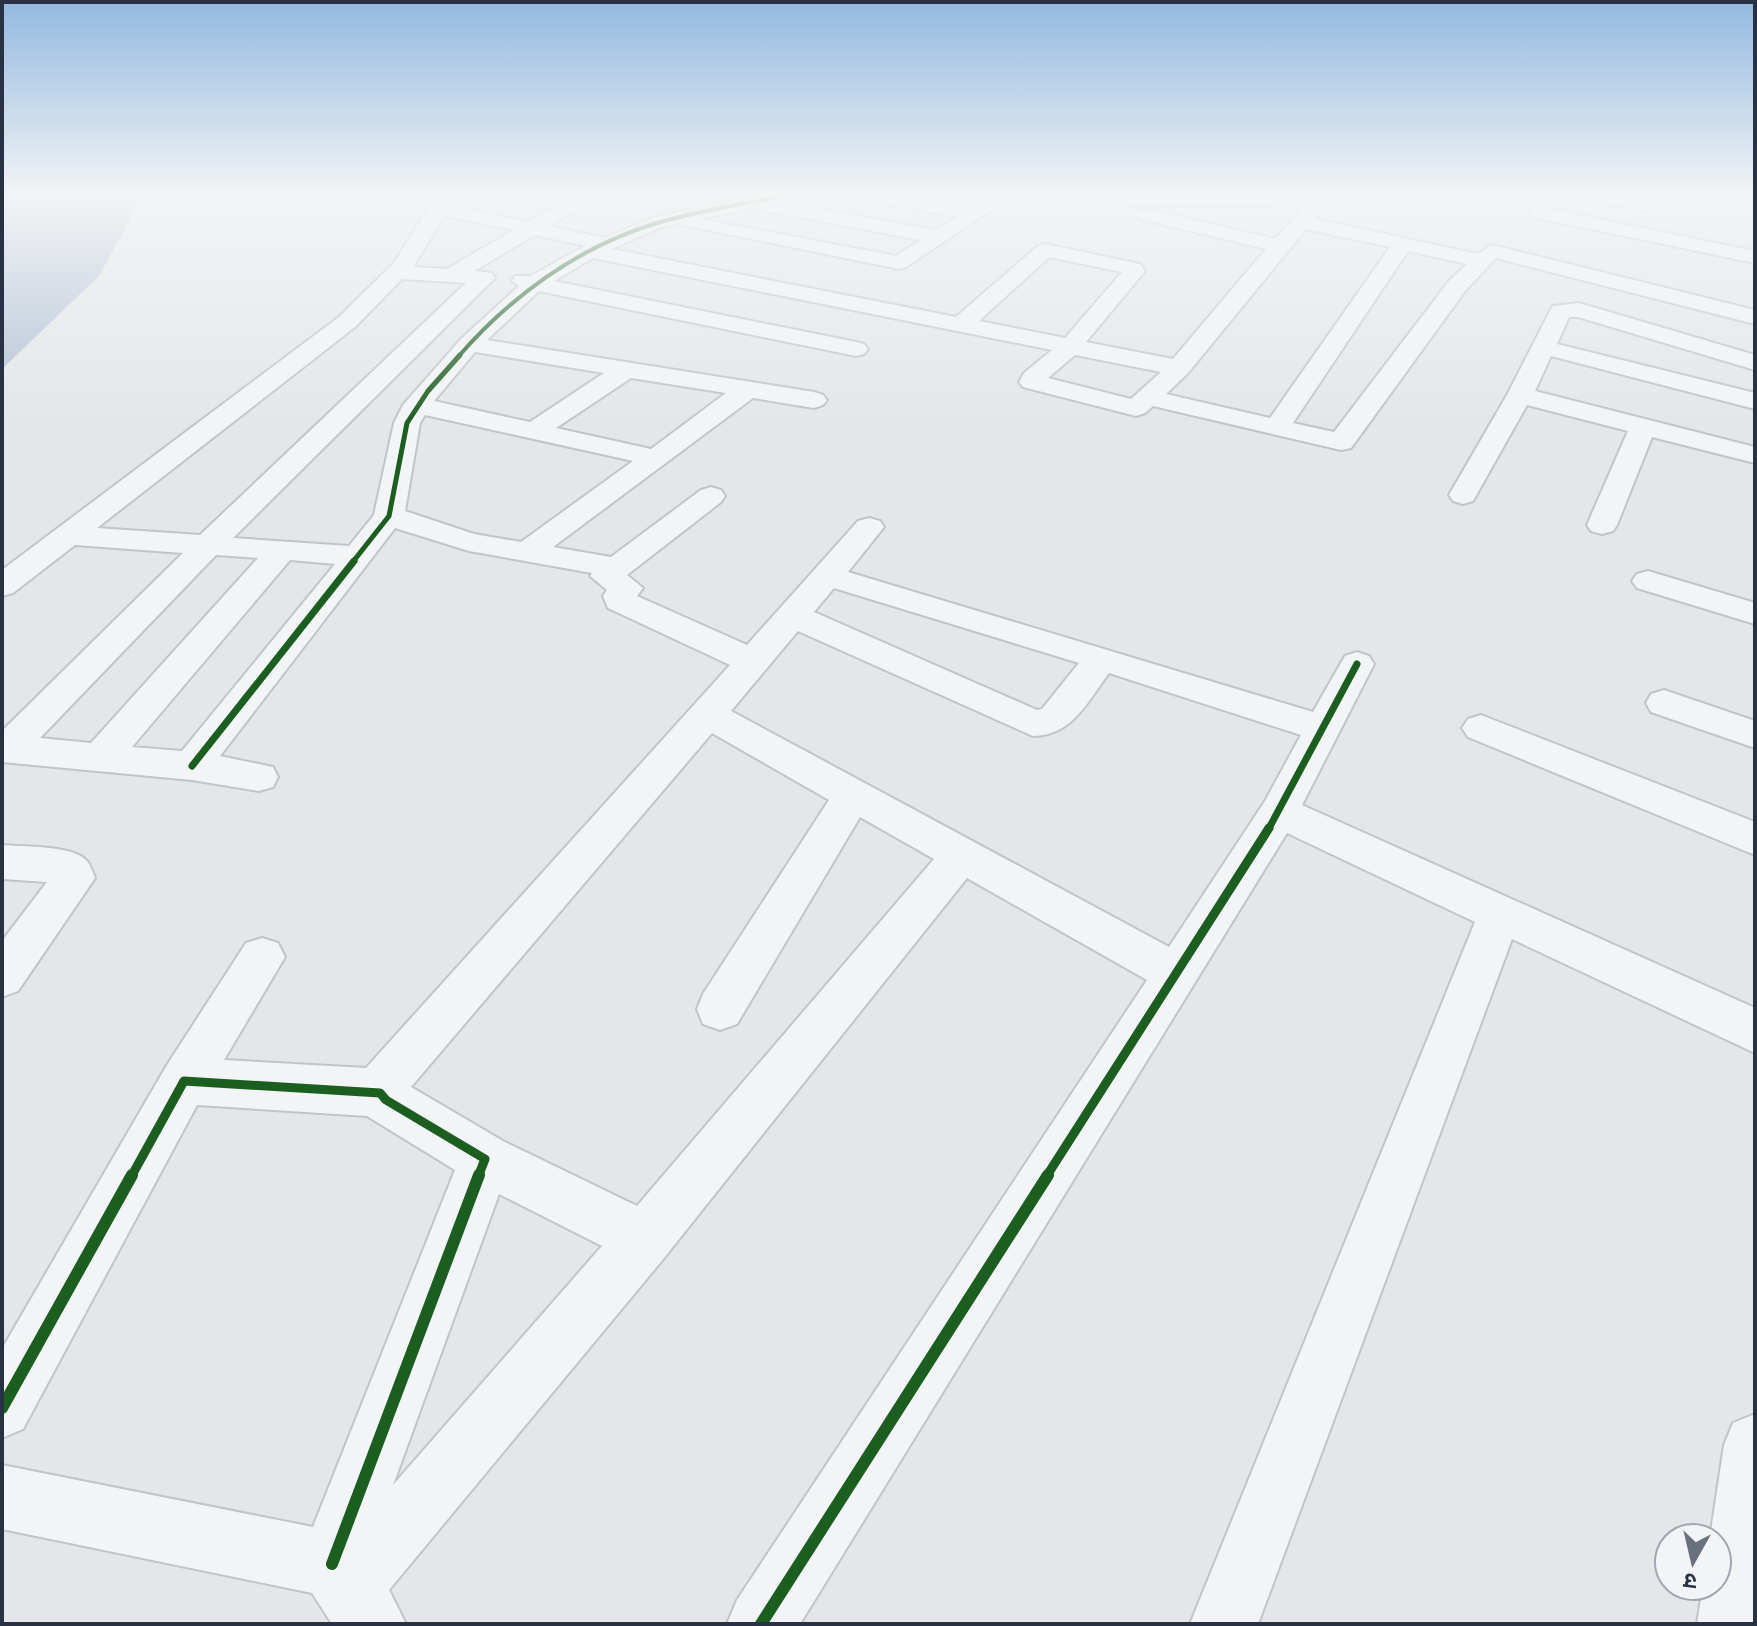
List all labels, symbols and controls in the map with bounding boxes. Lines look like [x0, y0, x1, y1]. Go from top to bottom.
north arrow [1653, 1522, 1733, 1602]
text: उ [1681, 1568, 1698, 1596]

